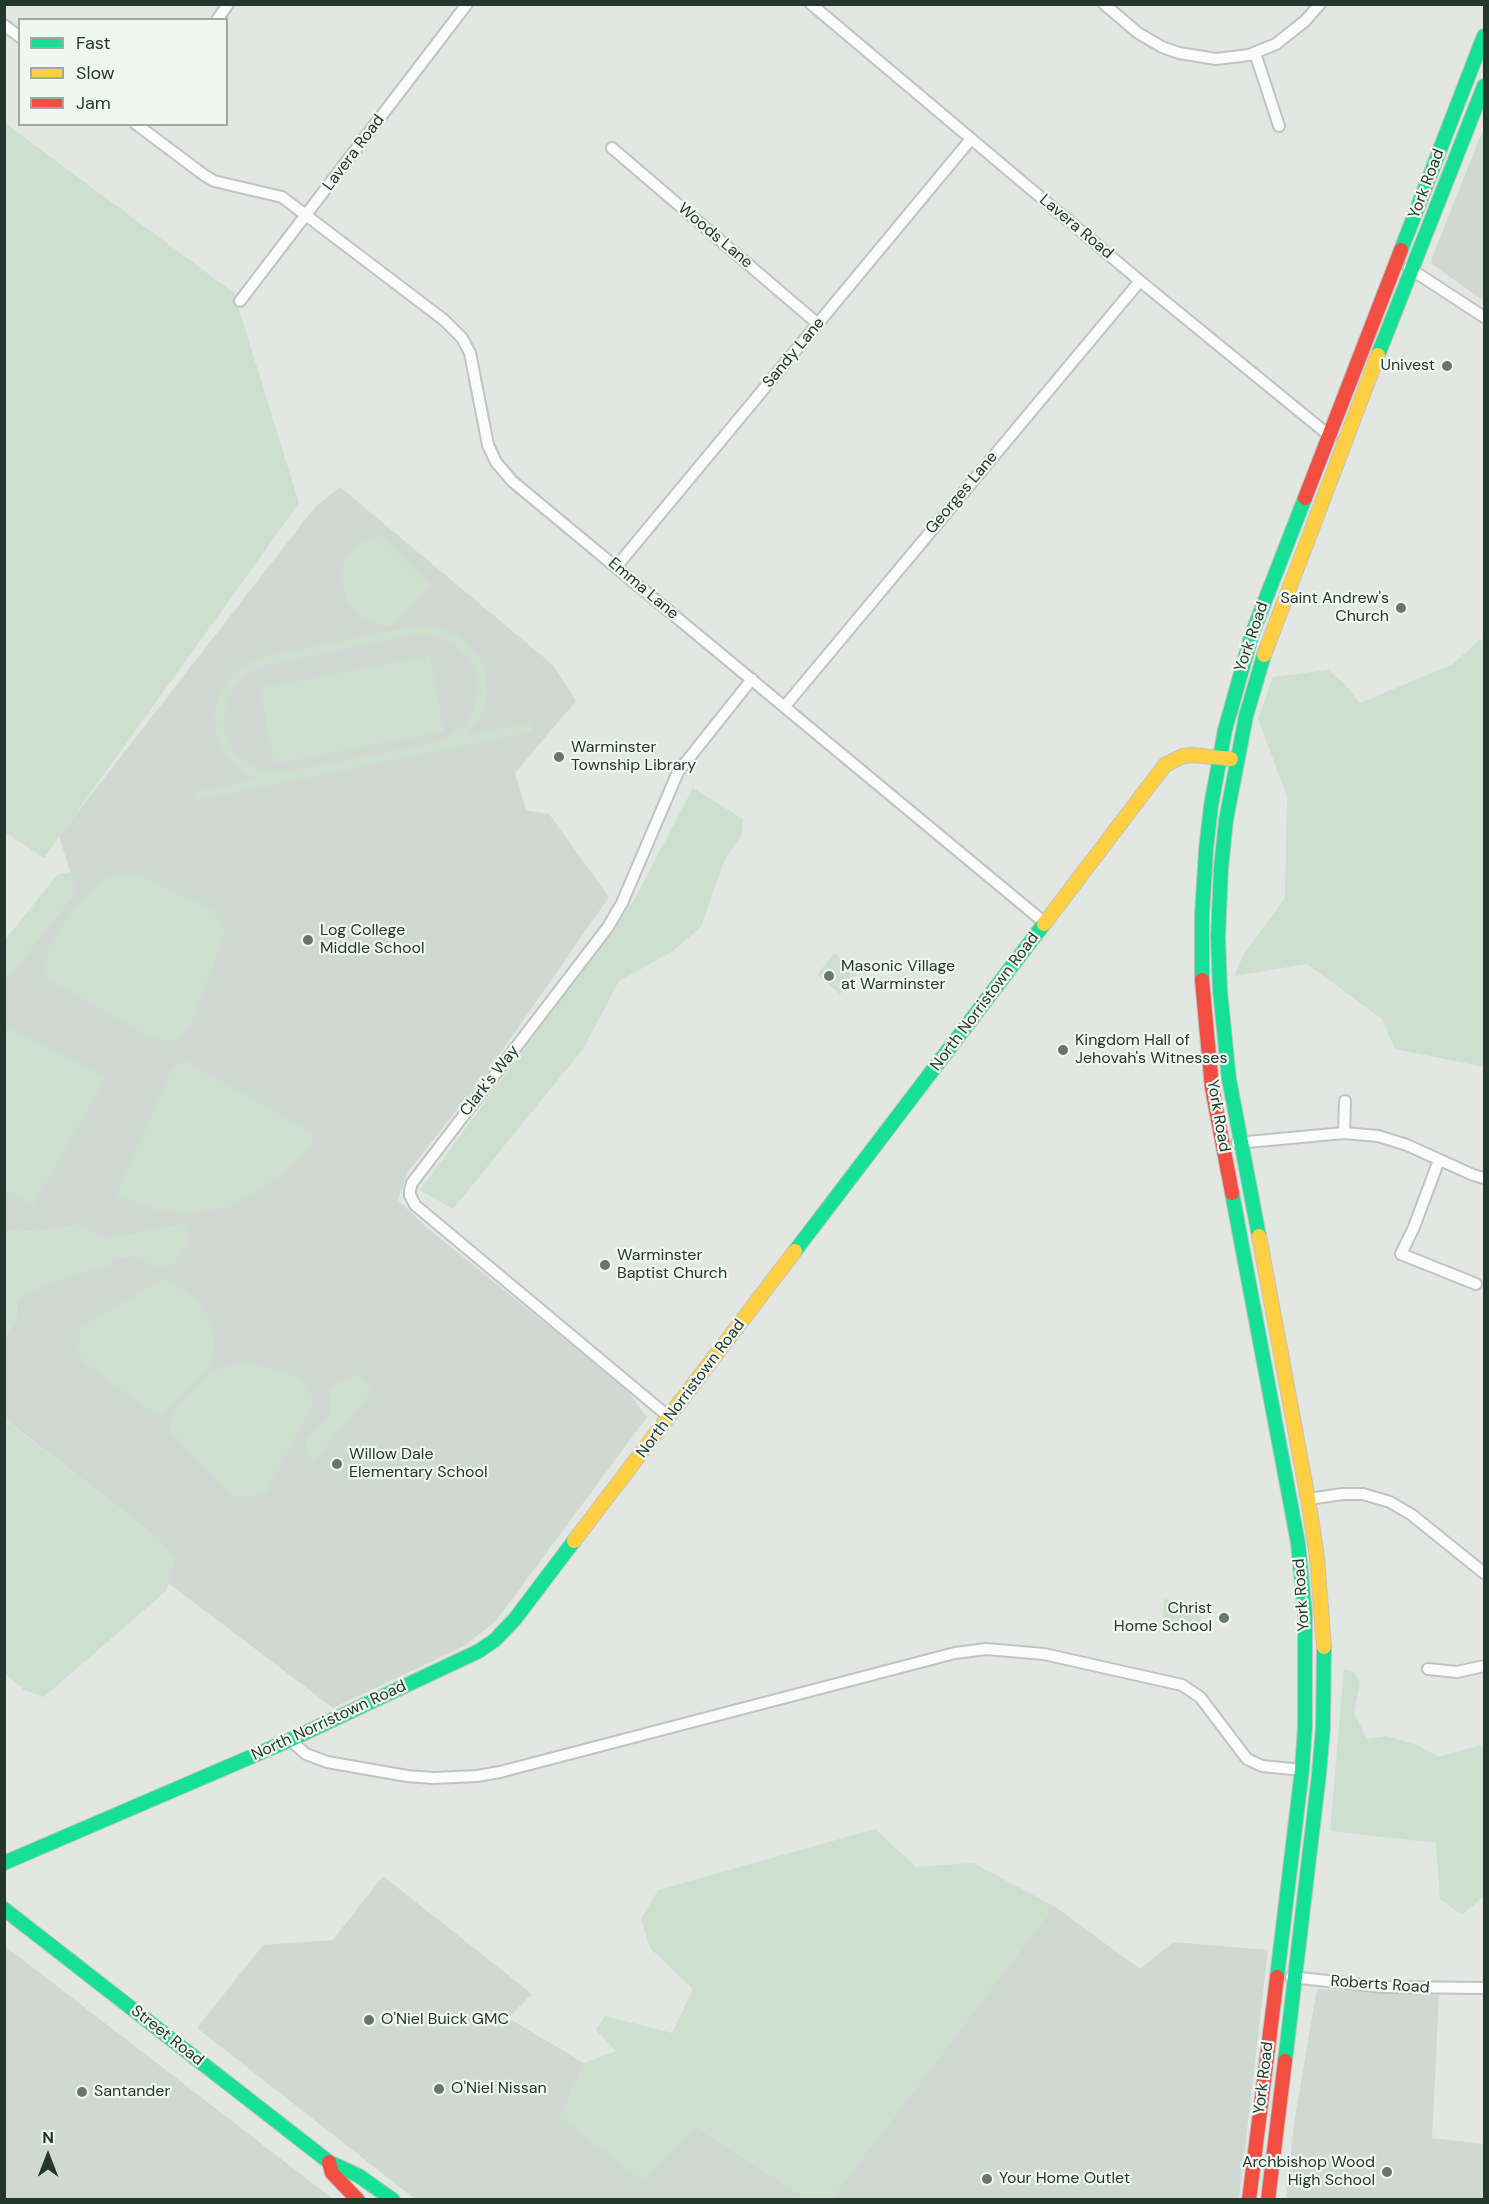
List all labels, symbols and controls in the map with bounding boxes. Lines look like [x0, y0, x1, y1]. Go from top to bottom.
legend [18, 18, 228, 126]
text: Fast [76, 31, 111, 55]
text: Slow [76, 61, 115, 85]
text: Jam [76, 91, 111, 115]
street label: Lavera Road [319, 111, 389, 195]
street label: York Road [1405, 147, 1449, 221]
street label: Lavera Road [1035, 191, 1117, 263]
street label: Woods Lane [674, 199, 756, 273]
street label: Sandy Lane [759, 314, 829, 392]
place label: Univest [1380, 356, 1435, 376]
marker: Univest [1440, 359, 1454, 373]
street label: Georges Lane [922, 448, 1002, 538]
street label: Emma Lane [604, 554, 682, 624]
place label: Saint Andrew's Church [1280, 589, 1389, 627]
street label: York Road [1231, 599, 1273, 675]
marker: Saint Andrew's Church [1394, 601, 1408, 615]
place label: Warminster Township Library [571, 738, 696, 776]
marker: Warminster Township Library [552, 750, 566, 764]
place label: Log College Middle School [320, 921, 424, 959]
street label: North Norristown Road [927, 929, 1043, 1075]
marker: Log College Middle School [301, 933, 315, 947]
place label: Masonic Village at Warminster [841, 957, 955, 995]
marker: Masonic Village at Warminster [822, 969, 836, 983]
place label: Kingdom Hall of Jehovah's Witnesses [1075, 1031, 1227, 1069]
street label: Clark's Way [456, 1042, 524, 1120]
marker: Kingdom Hall of Jehovah's Witnesses [1056, 1043, 1070, 1057]
street label: York Road [1202, 1078, 1234, 1154]
place label: Warminster Baptist Church [617, 1246, 727, 1284]
marker: Warminster Baptist Church [598, 1258, 612, 1272]
street label: North Norristown Road [633, 1316, 749, 1462]
place label: Willow Dale Elementary School [349, 1445, 487, 1483]
marker: Willow Dale Elementary School [330, 1457, 344, 1471]
street label: York Road [1290, 1558, 1314, 1632]
place label: Christ Home School [1114, 1599, 1212, 1637]
marker: Christ Home School [1217, 1611, 1231, 1625]
street label: North Norristown Road [249, 1677, 409, 1765]
street label: Roberts Road [1330, 1972, 1430, 1998]
street label: Street Road [127, 2002, 207, 2070]
place label: O'Niel Buick GMC [381, 2010, 509, 2030]
marker: O'Niel Buick GMC [362, 2013, 376, 2027]
street label: York Road [1250, 2041, 1278, 2115]
place label: O'Niel Nissan [451, 2079, 547, 2099]
place label: Santander [94, 2082, 170, 2102]
marker: O'Niel Nissan [432, 2082, 446, 2096]
marker: Santander [75, 2085, 89, 2099]
north arrow [18, 2126, 78, 2186]
text: N [42, 2127, 54, 2148]
place label: Archbishop Wood High School [1242, 2153, 1375, 2191]
marker: Archbishop Wood High School [1380, 2165, 1394, 2179]
place label: Your Home Outlet [999, 2169, 1130, 2189]
marker: Your Home Outlet [980, 2172, 994, 2186]

